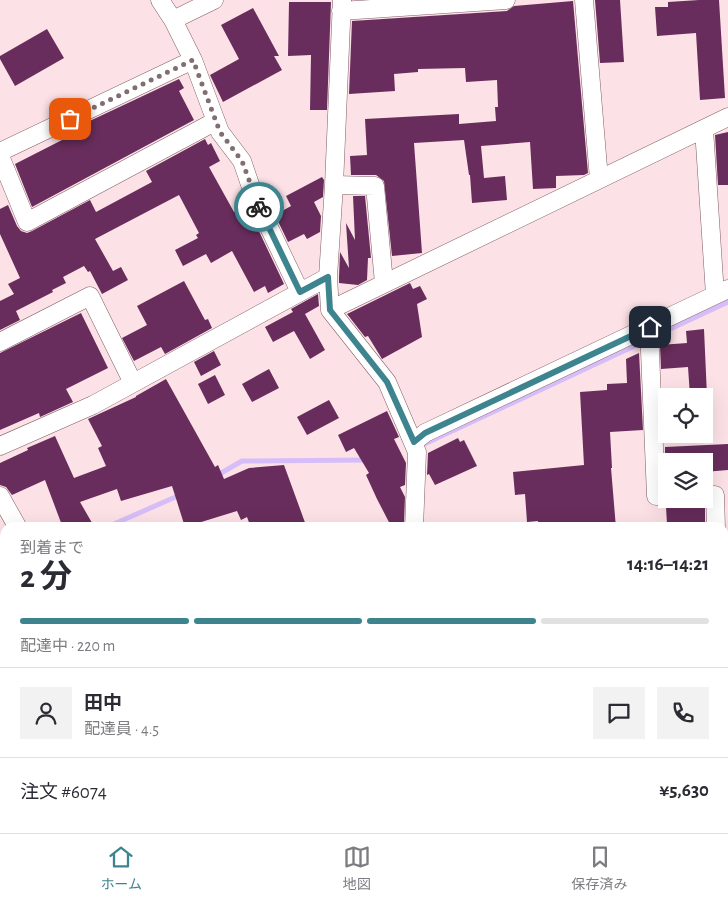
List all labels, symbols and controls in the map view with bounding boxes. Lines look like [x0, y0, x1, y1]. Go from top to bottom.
pin [49, 98, 91, 140]
icon: bag [56, 105, 84, 133]
courier [234, 182, 284, 232]
icon: bike [245, 193, 273, 221]
pin [629, 306, 671, 348]
icon: home [636, 313, 664, 341]
map controls [658, 388, 713, 508]
button: locate [658, 388, 713, 443]
button: layers [658, 453, 713, 508]
text: 到着まで [20, 540, 84, 556]
text: 14:16–14:21 [627, 555, 709, 574]
text: 2 分 [20, 561, 72, 593]
text: 配達中 · 220 m [20, 638, 115, 654]
button: person [20, 687, 72, 739]
button: chat [593, 687, 645, 739]
button: phone [657, 687, 709, 739]
text: 田中 [84, 694, 122, 713]
text: 配達員 · 4.5 [84, 721, 159, 737]
text: ¥5,630 [659, 781, 709, 800]
text: 注文 #6074 [20, 783, 107, 802]
tab: ホーム [100, 843, 142, 894]
tab: 地図 [343, 843, 371, 894]
tab: 保存済み [572, 843, 628, 894]

